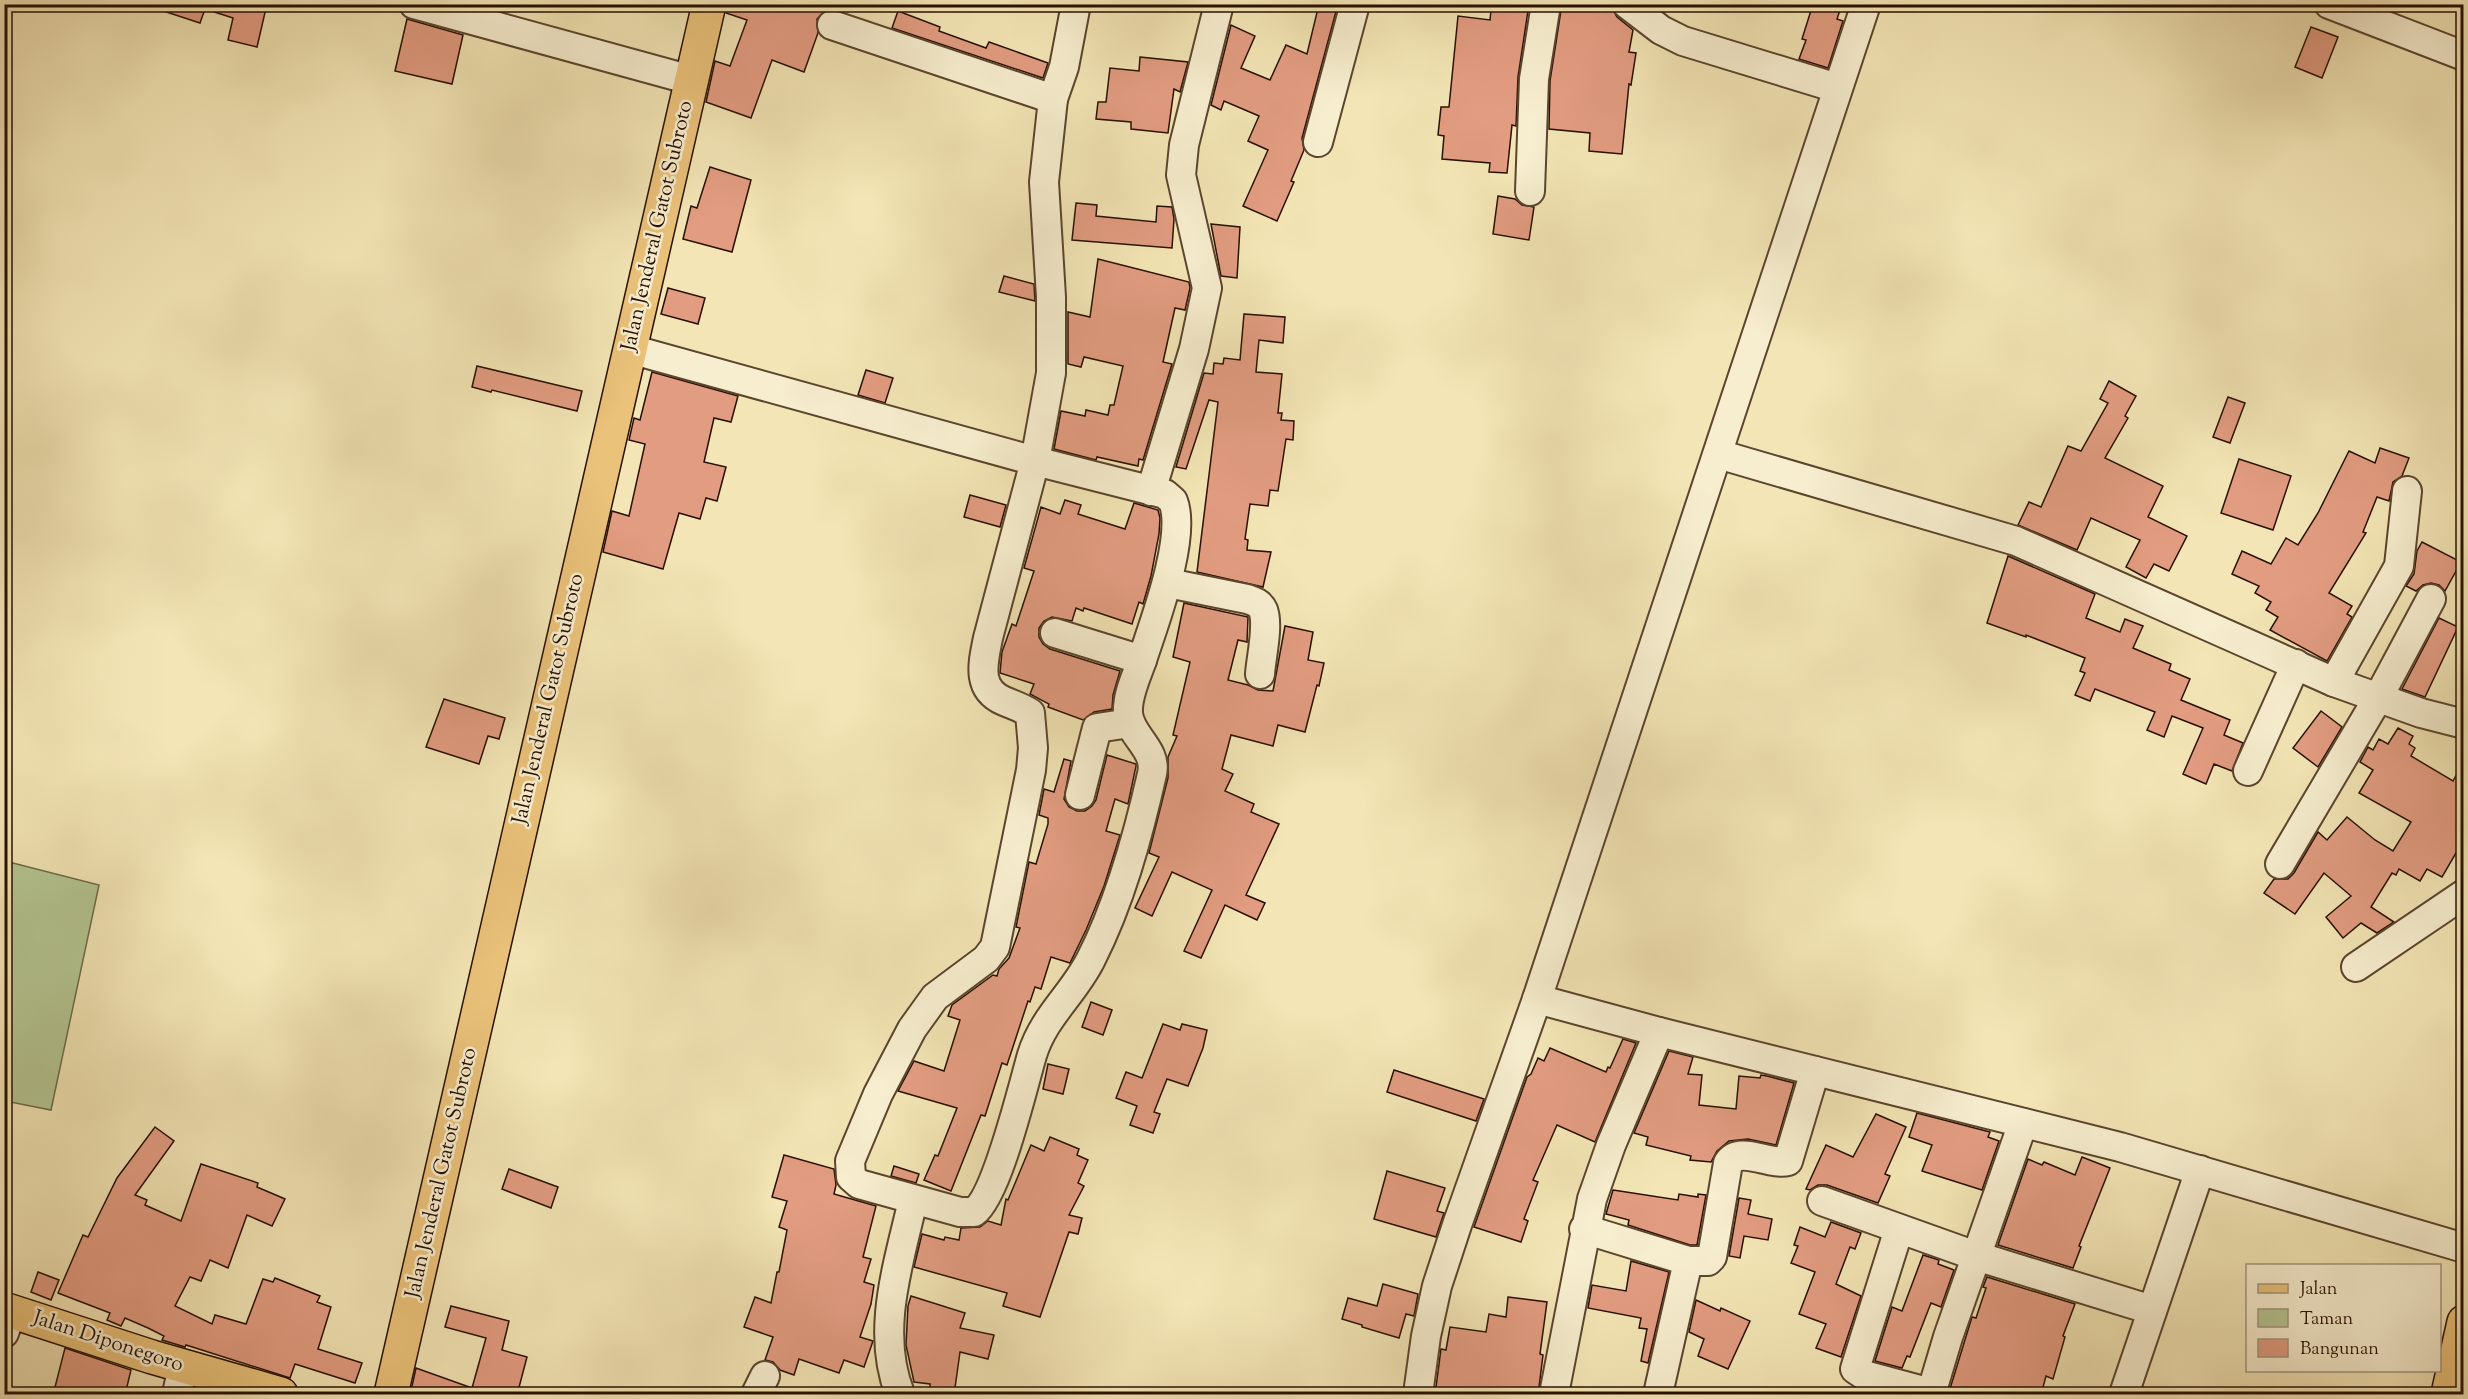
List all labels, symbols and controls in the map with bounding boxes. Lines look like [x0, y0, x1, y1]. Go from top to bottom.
street label: Jalan Jenderal Gatot Subroto [614, 98, 701, 355]
street label: Jalan Jenderal Gatot Subroto [505, 571, 592, 828]
street label: Jalan Jenderal Gatot Subroto [398, 1045, 485, 1302]
legend [2246, 1264, 2441, 1372]
text: Jalan [2299, 1277, 2338, 1303]
street label: Jalan Diponegoro [28, 1303, 187, 1380]
text: Taman [2300, 1307, 2354, 1333]
text: Bangunan [2300, 1337, 2379, 1363]

